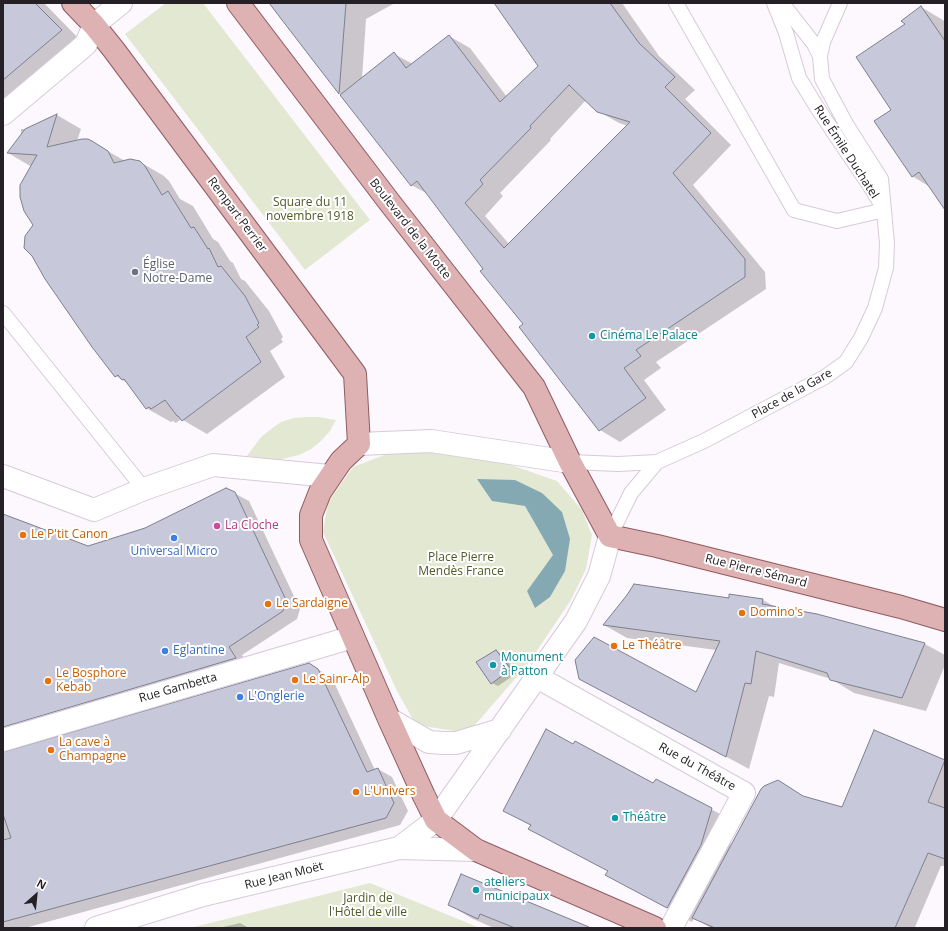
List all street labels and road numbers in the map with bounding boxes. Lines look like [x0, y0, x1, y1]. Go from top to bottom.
street label: Rue Émile Duchatel [810, 103, 882, 201]
street label: Rempart Perrier [204, 175, 270, 255]
street label: Boulevard de la Motte [366, 176, 454, 282]
street label: Place de la Gare [749, 366, 835, 422]
street label: Rue Pierre Sémard [704, 551, 808, 591]
street label: Rue Gambetta [137, 670, 219, 706]
street label: Rue du Théâtre [656, 740, 738, 794]
street label: Rue Jean Moët [243, 859, 325, 893]

